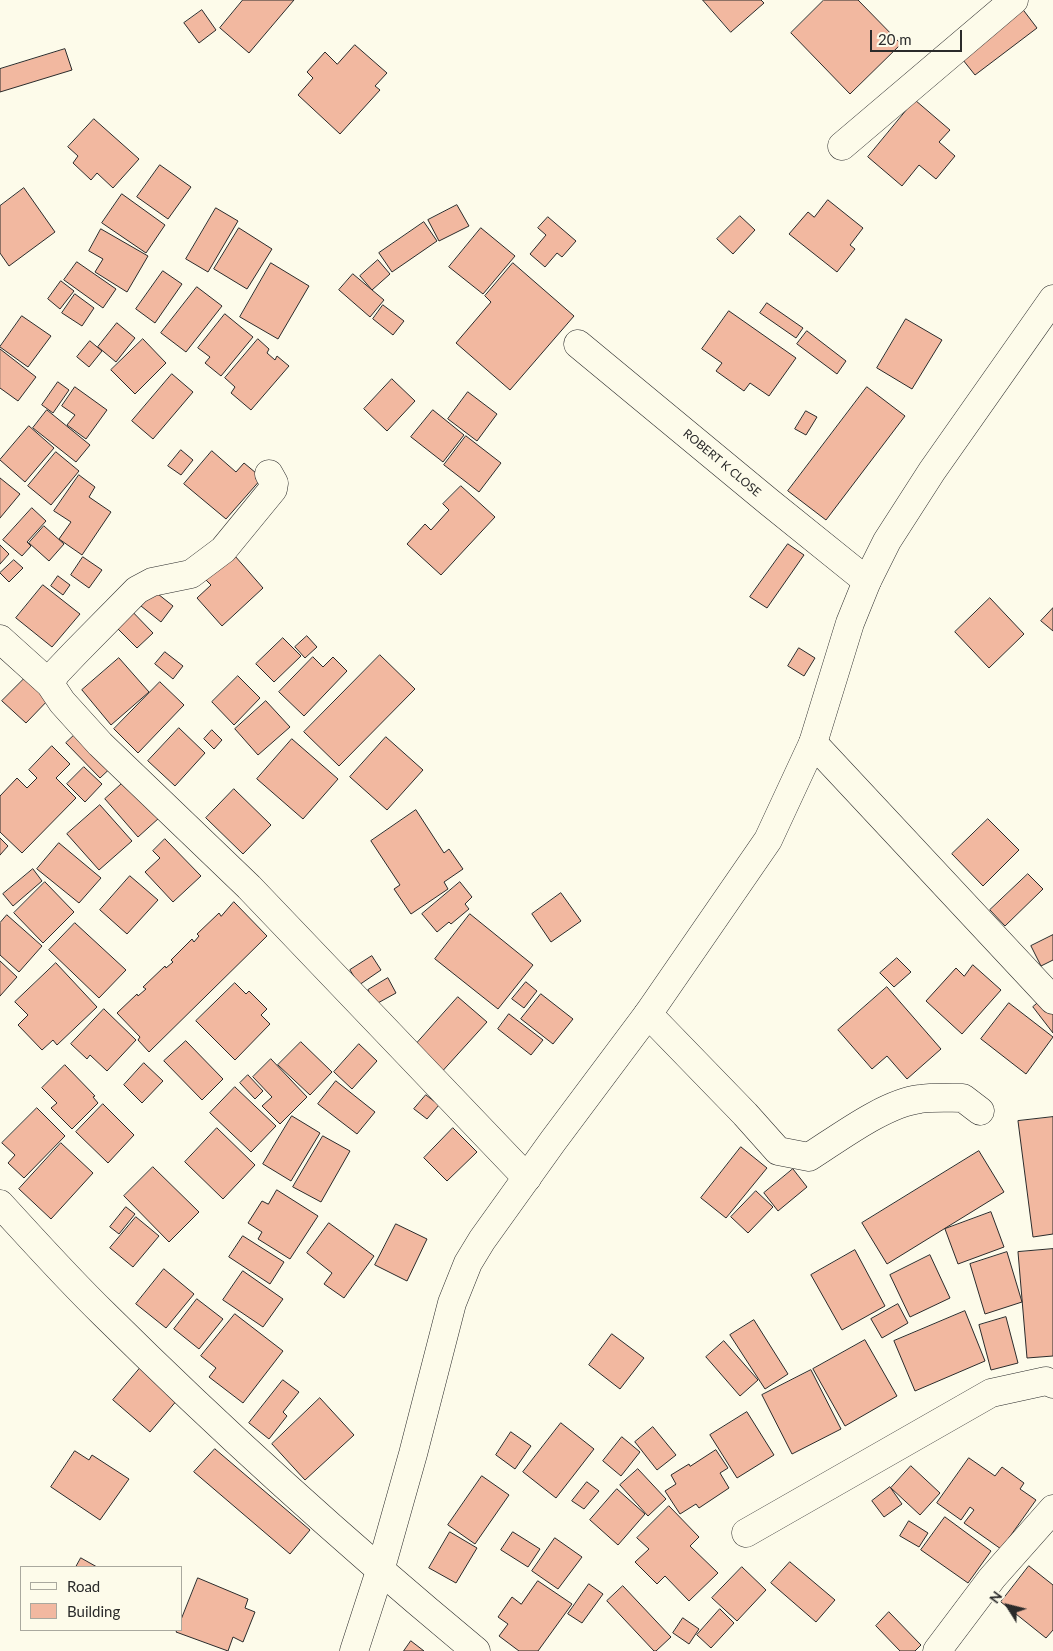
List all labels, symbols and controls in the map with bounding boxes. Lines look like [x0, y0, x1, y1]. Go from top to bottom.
scale bar [873, 20, 966, 52]
text: 20 m [878, 30, 912, 48]
street label: ROBERT K CLOSE [680, 426, 764, 500]
legend [20, 1566, 182, 1631]
text: Road [67, 1577, 100, 1595]
north arrow [983, 1581, 1033, 1631]
text: N [985, 1588, 1006, 1606]
text: Building [67, 1602, 120, 1620]

